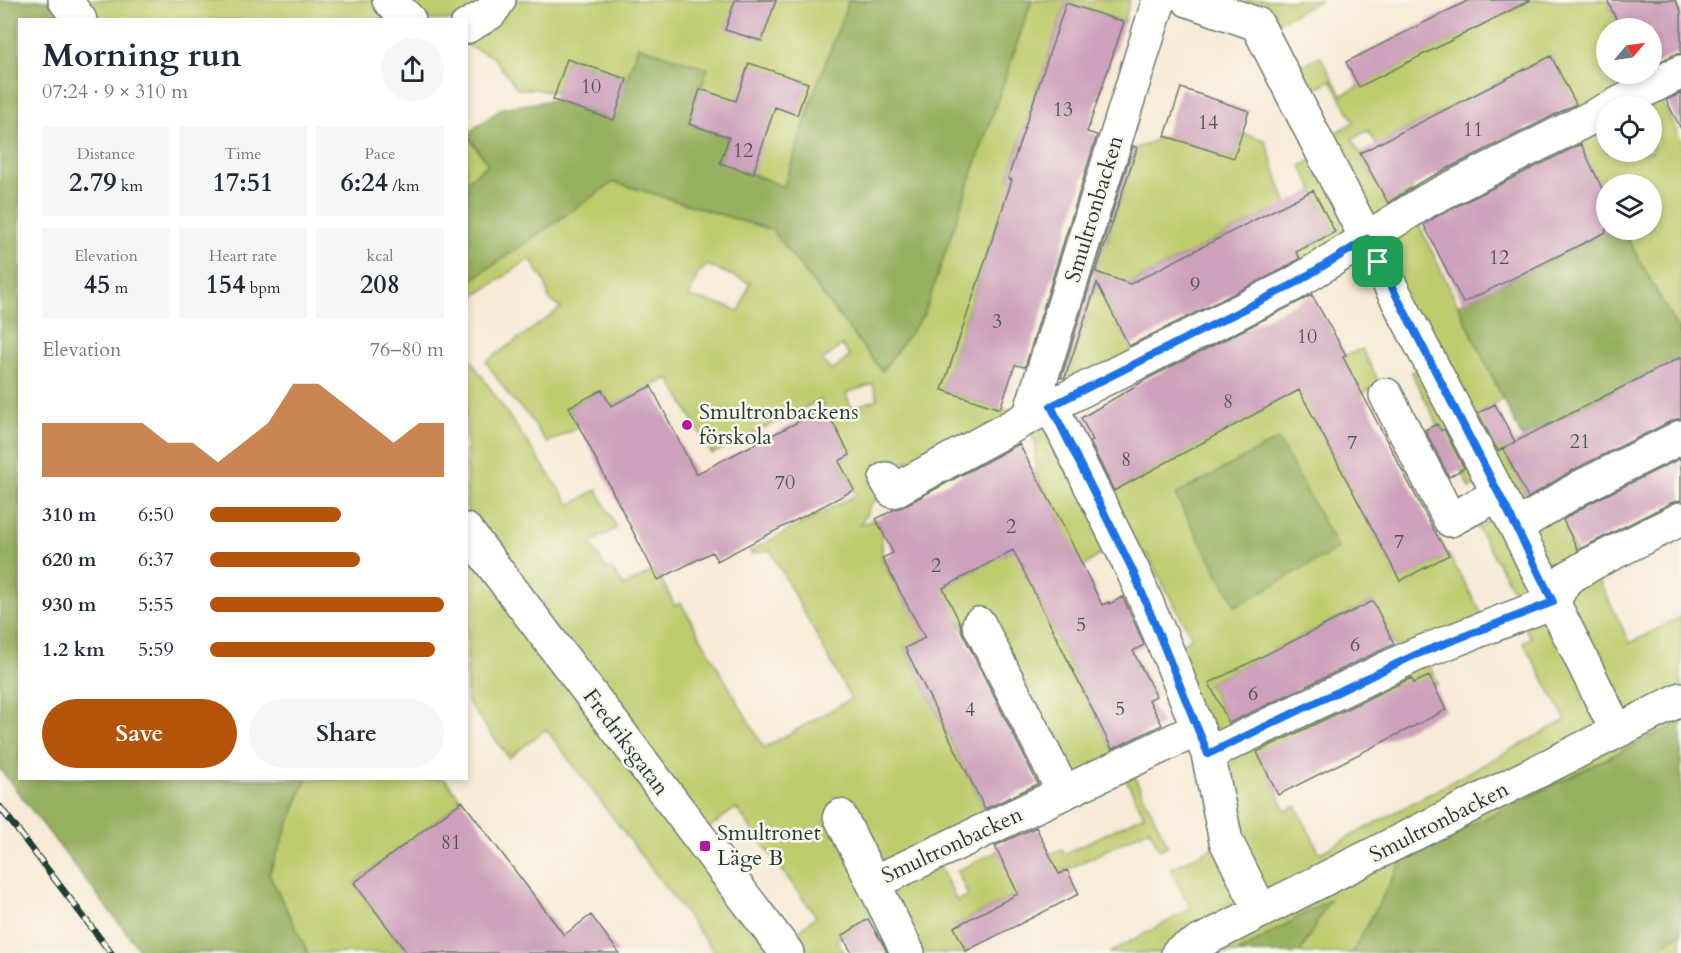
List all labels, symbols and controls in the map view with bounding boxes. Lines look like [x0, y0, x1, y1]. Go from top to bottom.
north arrow [1596, 18, 1662, 84]
map controls [1596, 18, 1662, 240]
text: Morning run [42, 33, 242, 78]
button: share [381, 38, 444, 101]
house number: 10 [581, 73, 601, 100]
text: 07:24 · 9 × 310 m [42, 78, 188, 105]
house number: 13 [1053, 96, 1073, 123]
button: locate [1596, 96, 1662, 162]
house number: 14 [1198, 109, 1218, 136]
house number: 11 [1463, 116, 1483, 143]
street label: Smultronbacken [1057, 131, 1131, 286]
house number: 12 [733, 137, 753, 164]
text: Distance [77, 143, 135, 165]
text: Time [224, 143, 262, 165]
text: Pace [365, 143, 395, 165]
text: 2.79 [69, 165, 117, 200]
text: 17:51 [213, 165, 273, 200]
text: 6:24 [340, 165, 388, 200]
button: layers [1596, 174, 1662, 240]
text: km [117, 175, 143, 197]
text: /km [388, 175, 420, 197]
pin [1352, 236, 1403, 287]
house number: 12 [1489, 244, 1509, 271]
text: Elevation [74, 245, 138, 267]
text: Heart rate [209, 245, 277, 267]
text: kcal [367, 245, 393, 267]
icon: arrive [1361, 245, 1394, 278]
text: 45 [84, 267, 110, 302]
text: 154 [206, 267, 246, 302]
text: 208 [360, 267, 400, 302]
house number: 9 [1190, 271, 1200, 298]
text: m [110, 277, 128, 299]
text: bpm [246, 277, 280, 299]
house number: 3 [992, 308, 1002, 335]
house number: 10 [1297, 323, 1317, 350]
text: Elevation [42, 336, 121, 363]
text: 76–80 m [370, 336, 444, 363]
house number: 8 [1223, 388, 1233, 415]
place label: Smultronbackens förskola [699, 397, 859, 452]
marker: Smultronbackens förskola [680, 418, 694, 432]
house number: 21 [1570, 428, 1590, 455]
house number: 7 [1347, 429, 1357, 456]
house number: 8 [1121, 446, 1131, 473]
house number: 70 [775, 469, 795, 496]
text: 310 m [42, 501, 97, 528]
text: 6:50 [138, 501, 174, 528]
house number: 2 [1006, 513, 1016, 540]
house number: 7 [1394, 528, 1404, 555]
text: 620 m [42, 546, 97, 573]
text: 6:37 [138, 546, 174, 573]
house number: 2 [931, 552, 941, 579]
text: 930 m [42, 591, 97, 618]
text: 5:55 [138, 591, 174, 618]
house number: 5 [1076, 611, 1086, 638]
house number: 6 [1350, 631, 1360, 658]
text: 1.2 km [42, 636, 105, 663]
text: 5:59 [138, 636, 174, 663]
house number: 6 [1248, 680, 1258, 707]
street label: Fredriksgatan [576, 682, 676, 802]
house number: 5 [1115, 695, 1125, 722]
house number: 4 [965, 696, 975, 723]
button: Save [42, 699, 237, 768]
button: Share [249, 699, 444, 768]
street label: Smultronbacken [1364, 774, 1514, 870]
street label: Smultronbacken [877, 799, 1028, 891]
place label: Smultronet Läge B [717, 818, 821, 873]
house number: 81 [441, 829, 461, 856]
marker: Smultronet Läge B [698, 839, 712, 853]

